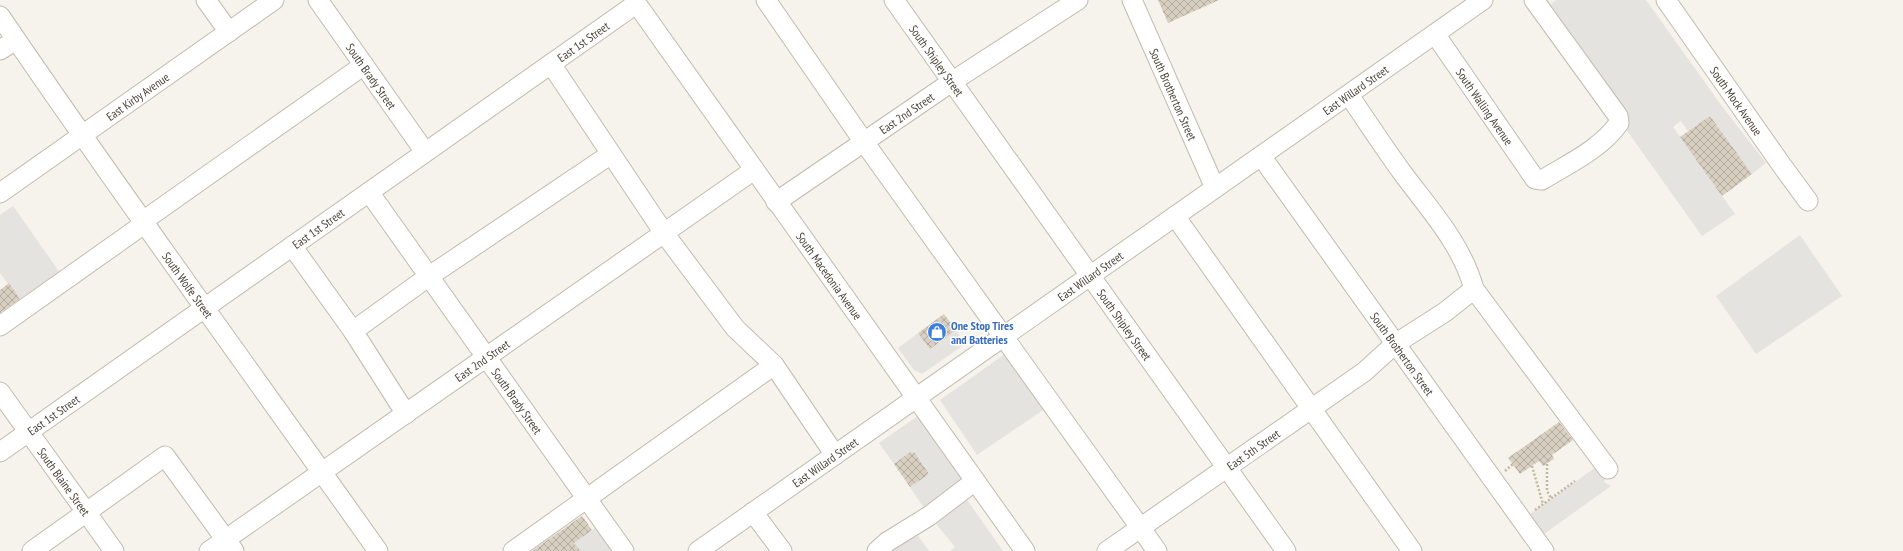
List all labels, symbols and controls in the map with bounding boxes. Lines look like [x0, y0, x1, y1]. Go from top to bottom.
street label: East 1st Street [554, 18, 612, 65]
street label: South Shipley Street [906, 22, 968, 99]
street label: South Brady Street [343, 40, 400, 113]
street label: South Brotherton Street [1147, 46, 1201, 143]
street label: East Willard Street [1320, 61, 1392, 118]
street label: South Mock Avenue [1707, 63, 1766, 138]
street label: South Walling Avenue [1453, 65, 1517, 148]
street label: East Kirby Avenue [103, 69, 172, 124]
street label: East 2nd Street [876, 88, 937, 137]
street label: East 1st Street [289, 204, 347, 251]
street label: South Macedonia Avenue [793, 229, 866, 322]
street label: East Willard Street [1054, 247, 1126, 304]
street label: South Wolfe Street [159, 249, 217, 321]
street label: South Shipley Street [1094, 286, 1156, 363]
street label: South Brotherton Street [1368, 309, 1438, 399]
place label: One Stop Tires and Batteries [951, 318, 1013, 347]
shop icon: One Stop Tires and Batteries [926, 321, 948, 343]
street label: East 2nd Street [452, 336, 513, 384]
street label: South Brady Street [489, 365, 546, 437]
street label: East 1st Street [24, 391, 83, 438]
street label: East 5th Street [1224, 425, 1283, 473]
street label: East Willard Street [789, 433, 861, 490]
street label: South Blaine Street [35, 444, 94, 519]

